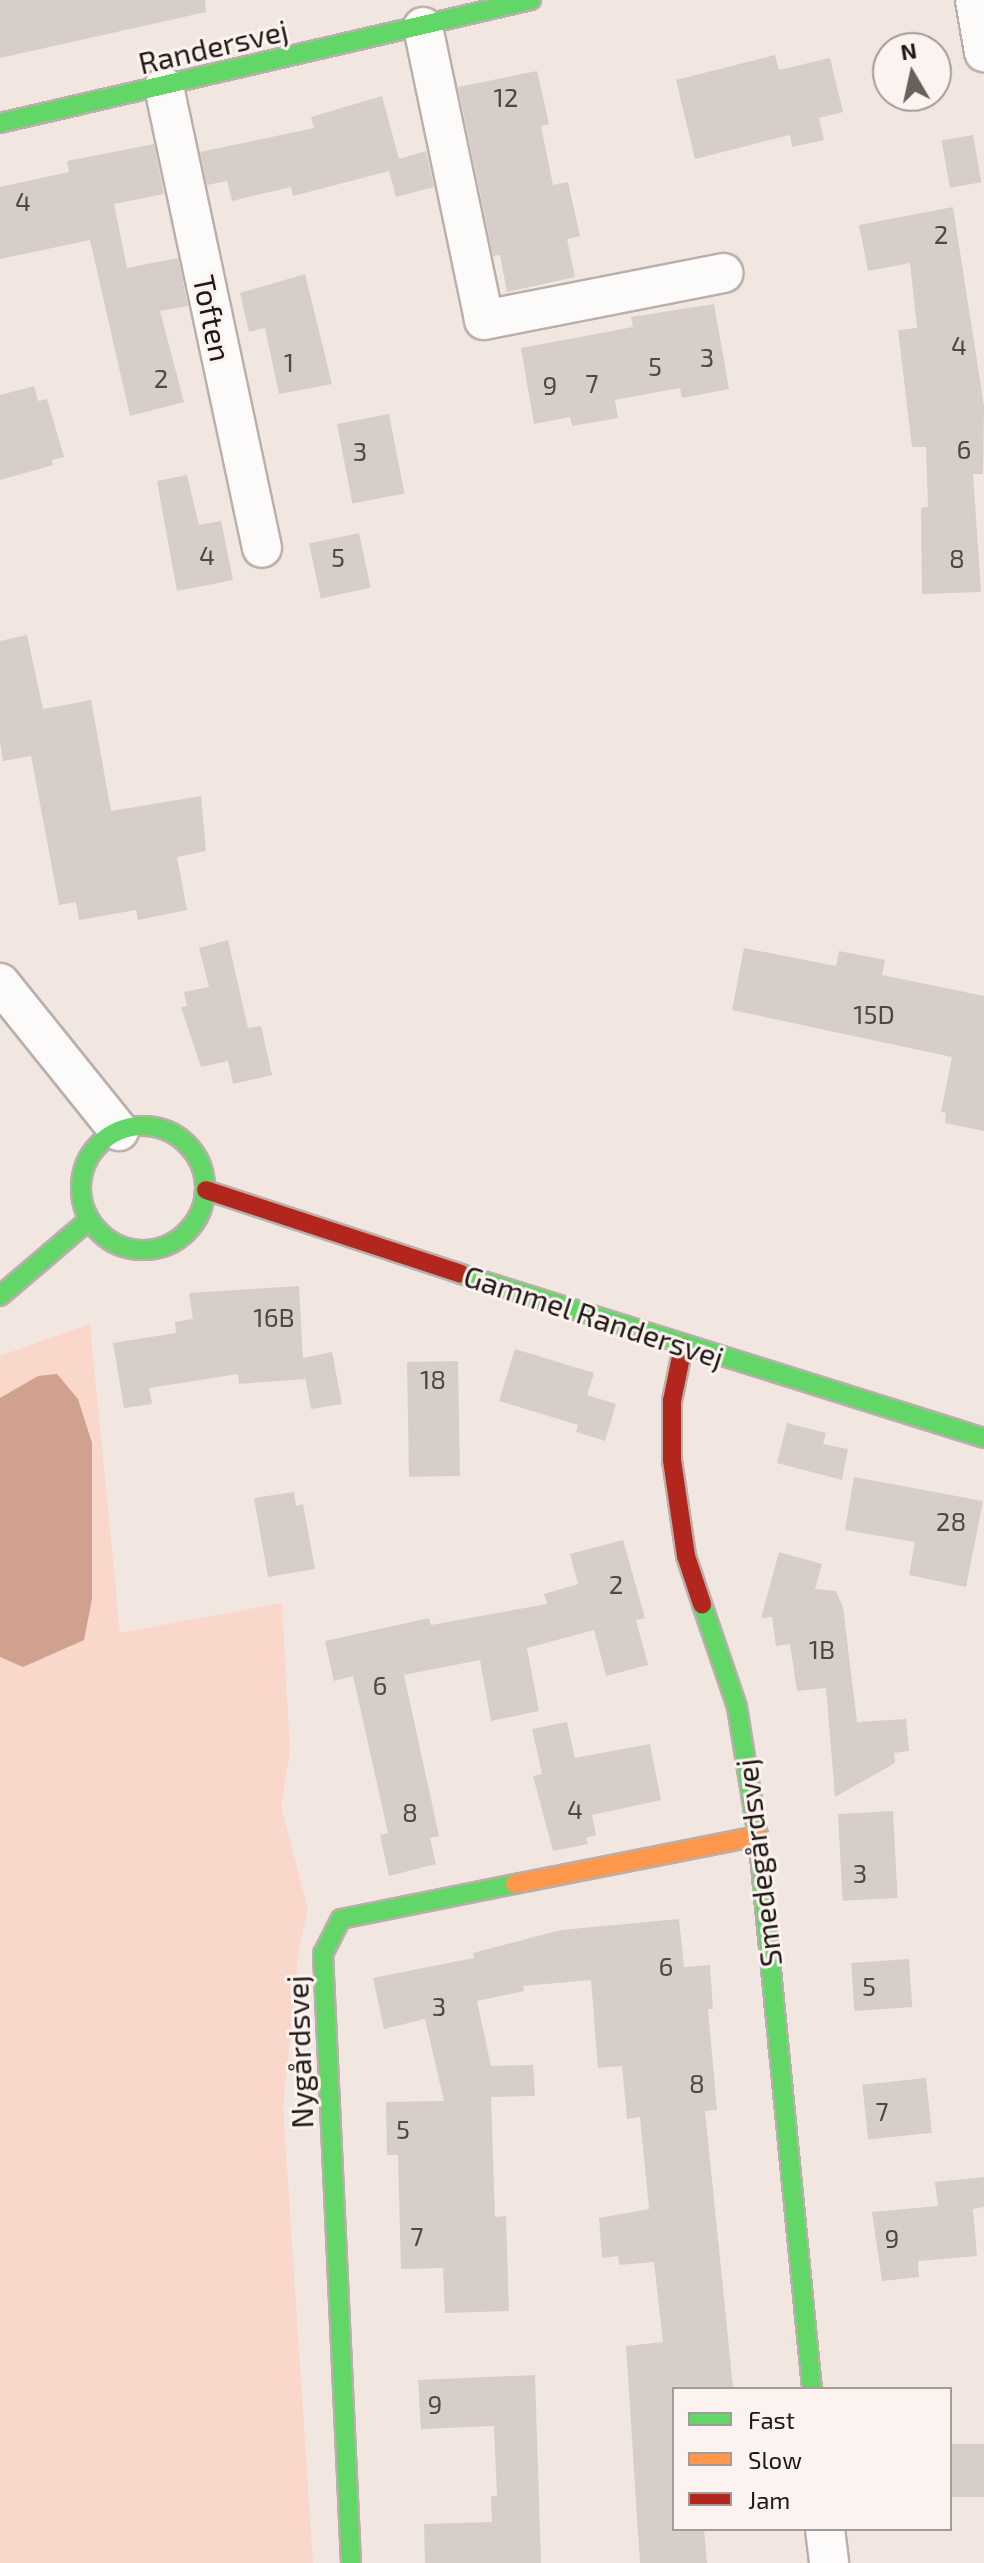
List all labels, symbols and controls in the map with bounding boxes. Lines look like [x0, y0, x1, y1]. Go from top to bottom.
street label: Randersvej [135, 11, 291, 81]
north arrow [872, 32, 952, 112]
text: N [899, 36, 918, 64]
house number: 12 [494, 81, 518, 113]
house number: 4 [15, 185, 31, 217]
house number: 2 [934, 218, 948, 250]
street label: Toften [186, 271, 240, 365]
house number: 4 [951, 329, 967, 361]
house number: 3 [700, 341, 714, 373]
house number: 1 [284, 346, 294, 378]
house number: 5 [648, 350, 662, 382]
house number: 2 [154, 362, 168, 394]
house number: 7 [585, 367, 599, 399]
house number: 9 [543, 369, 557, 401]
house number: 6 [957, 433, 971, 465]
house number: 3 [353, 435, 367, 467]
house number: 4 [199, 539, 215, 571]
house number: 5 [331, 541, 345, 573]
house number: 8 [949, 542, 965, 574]
house number: 15D [853, 998, 895, 1030]
street label: Gammel Randersvej [459, 1257, 729, 1375]
house number: 16B [253, 1301, 295, 1333]
house number: 18 [420, 1363, 446, 1395]
house number: 28 [936, 1505, 966, 1537]
house number: 2 [609, 1568, 623, 1600]
house number: 1B [809, 1633, 835, 1665]
house number: 6 [373, 1669, 387, 1701]
street label: Smedegårdsvej [727, 1757, 789, 1969]
house number: 4 [567, 1793, 583, 1825]
house number: 8 [402, 1796, 418, 1828]
house number: 3 [853, 1857, 867, 1889]
house number: 6 [659, 1950, 673, 1982]
house number: 5 [862, 1970, 876, 2002]
street label: Nygårdsvej [278, 1975, 320, 2129]
house number: 3 [432, 1990, 446, 2022]
house number: 8 [689, 2067, 705, 2099]
house number: 7 [875, 2095, 889, 2127]
house number: 5 [396, 2113, 410, 2145]
house number: 7 [410, 2220, 424, 2252]
house number: 9 [885, 2222, 899, 2254]
legend [672, 2387, 952, 2531]
house number: 9 [428, 2388, 442, 2420]
text: Fast [748, 2405, 795, 2434]
text: Slow [748, 2445, 802, 2474]
text: Jam [748, 2485, 790, 2514]

